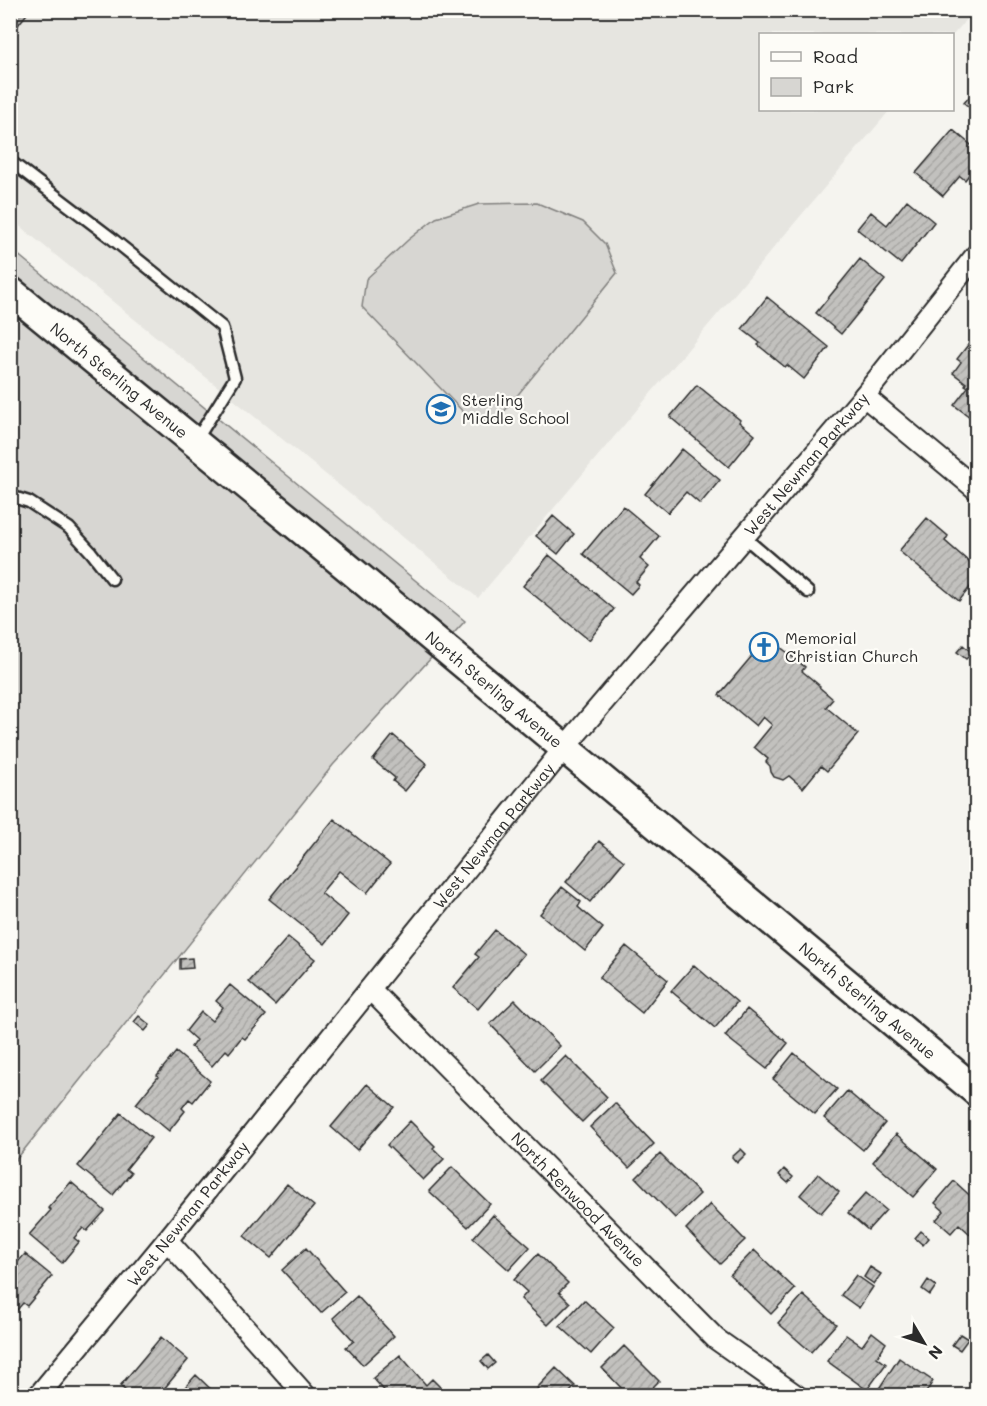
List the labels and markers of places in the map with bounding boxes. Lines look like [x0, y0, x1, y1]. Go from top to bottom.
place label: Sterling Middle School [462, 389, 569, 428]
school or university icon: Sterling Middle School [425, 393, 457, 425]
place label: Memorial Christian Church [785, 627, 918, 666]
church icon: Memorial Christian Church [748, 631, 780, 663]

